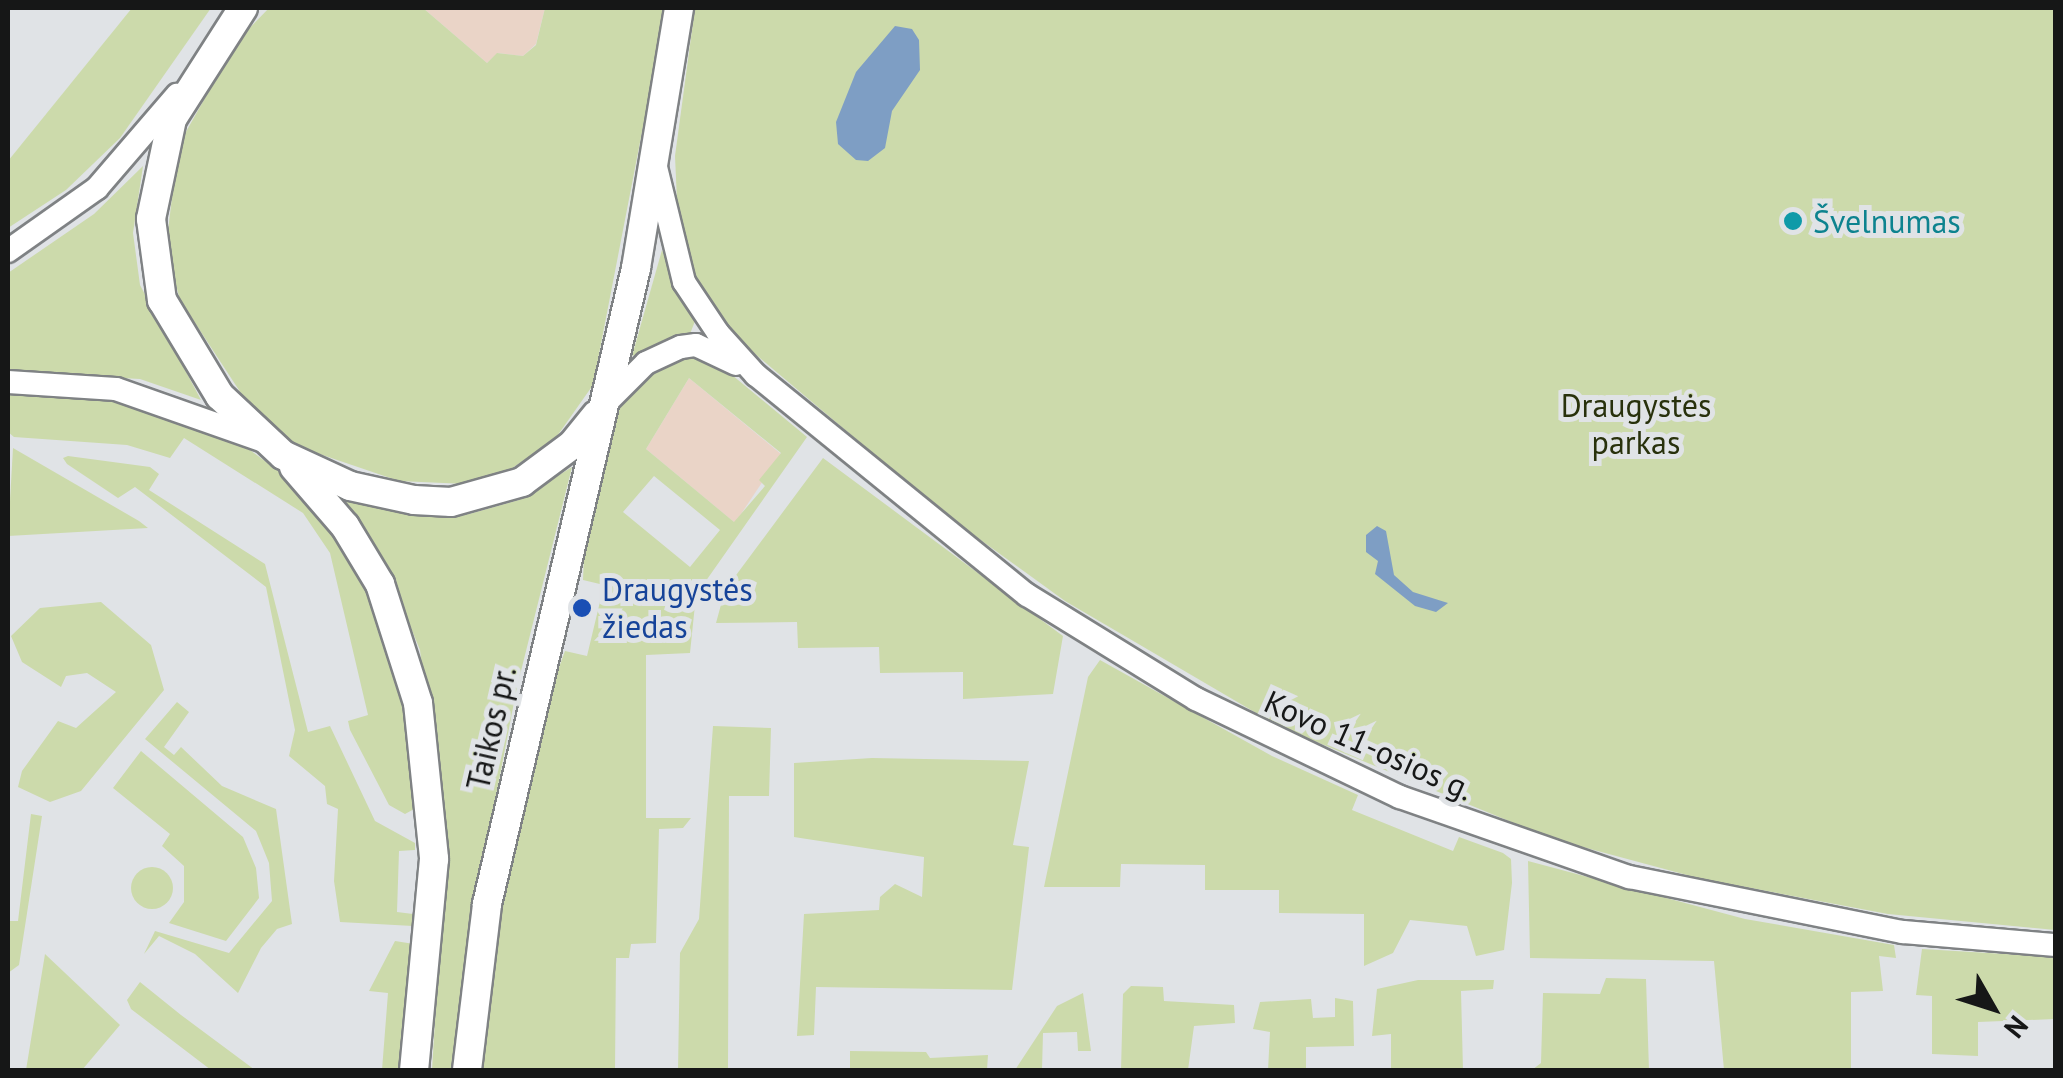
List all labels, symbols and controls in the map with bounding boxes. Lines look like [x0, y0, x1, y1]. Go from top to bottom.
place label: Švelnumas [1813, 202, 1961, 240]
marker: Švelnumas [1782, 210, 1804, 232]
park label: Draugystės parkas [1561, 387, 1711, 462]
place label: Draugystės žiedas [602, 571, 753, 646]
marker: Draugystės žiedas [571, 597, 593, 619]
street label: Taikos pr. [458, 662, 524, 794]
street label: Kovo 11-osios g. [1259, 682, 1479, 808]
north arrow [1943, 958, 2043, 1058]
text: N [1997, 1008, 2037, 1046]

